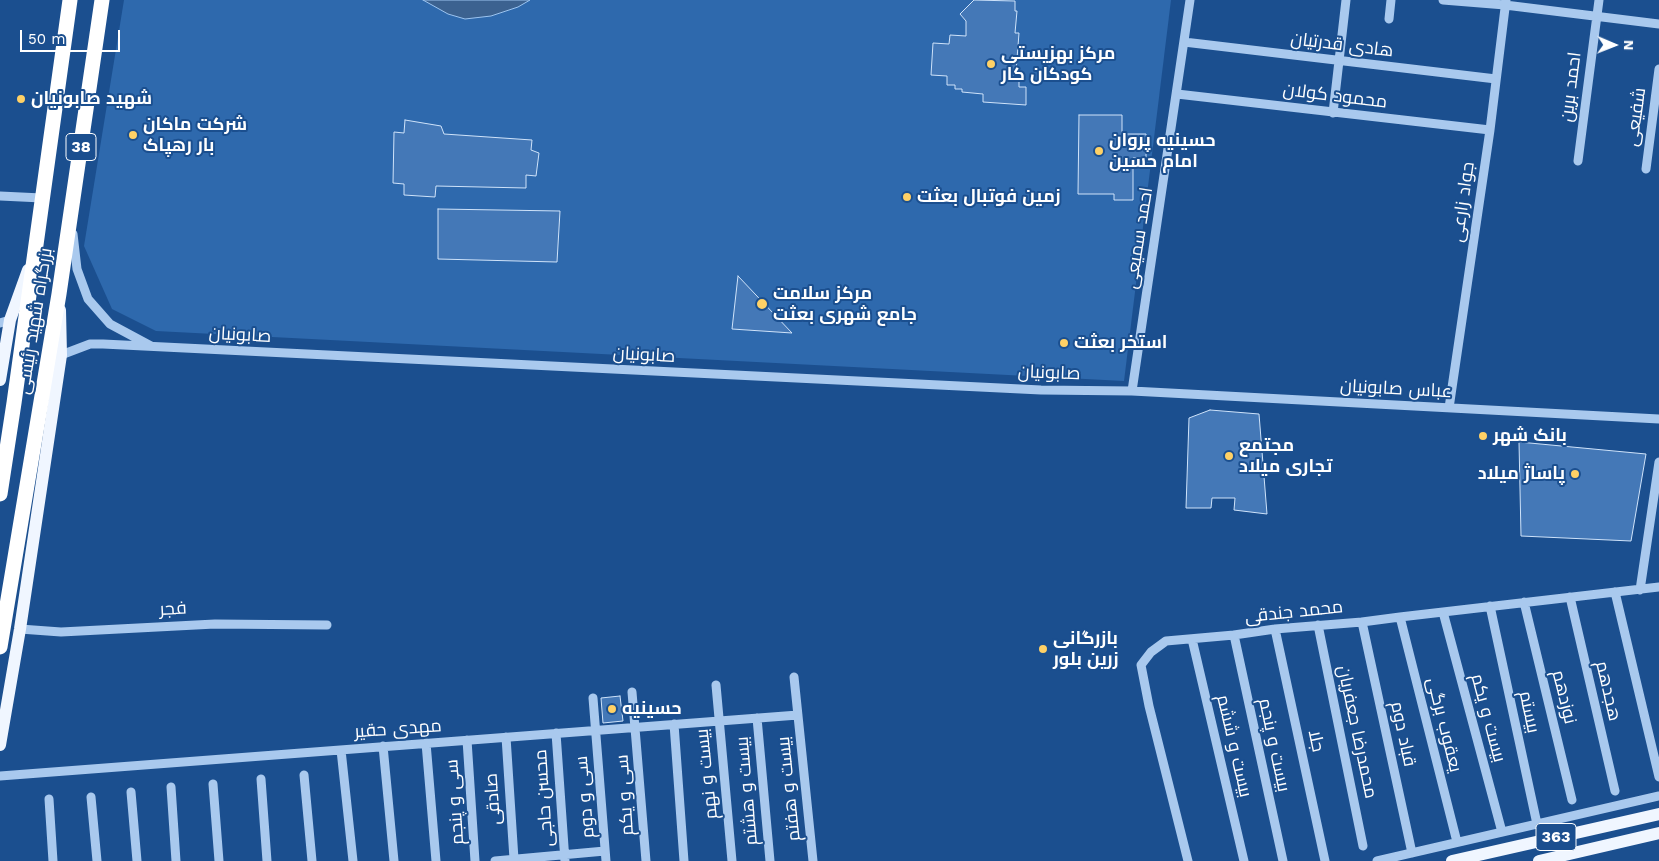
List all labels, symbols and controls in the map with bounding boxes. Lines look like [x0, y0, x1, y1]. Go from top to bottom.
scale bar [22, 20, 122, 52]
north arrow [1589, 20, 1639, 70]
street label: هادی قدرتیان [1289, 28, 1395, 62]
text: 50 m [28, 30, 65, 48]
text: N [1621, 40, 1637, 51]
place label: مرکز بهزیستی کودکان کار [1001, 43, 1115, 86]
street label: احمد برین [1556, 51, 1586, 123]
marker: مرکز بهزیستی کودکان کار [985, 58, 997, 70]
street label: محمود کولان [1282, 79, 1388, 113]
street label: شفیعی [1621, 86, 1651, 148]
place label: شهید صابونیان [31, 88, 152, 110]
marker: شهید صابونیان [15, 93, 27, 105]
place label: شرکت ماکان بار رهپاک [143, 114, 247, 156]
marker: شرکت ماکان بار رهپاک [127, 129, 139, 141]
place label: حسینیه پروان امام حسین [1109, 130, 1216, 172]
road number: 38 [66, 134, 96, 160]
marker: حسینیه پروان امام حسین [1093, 145, 1105, 157]
street label: جواد زارعی [1447, 160, 1479, 244]
place label: زمین فوتبال بعثت [917, 186, 1061, 208]
street label: احمد سمیعی [1120, 186, 1158, 290]
marker: زمین فوتبال بعثت [901, 191, 913, 203]
street label: بزرگراه شهید رئیسی [13, 246, 57, 396]
place label: مرکز سلامت جامع شهری بعثت [773, 283, 917, 326]
marker: مرکز سلامت جامع شهری بعثت [755, 297, 769, 311]
street label: صابونیان [208, 323, 272, 347]
place label: استخر بعثت [1074, 332, 1167, 354]
marker: استخر بعثت [1058, 337, 1070, 349]
street label: صابونیان [612, 343, 676, 367]
street label: صابونیان [1017, 361, 1081, 385]
street label: عباس صابونیان [1340, 375, 1452, 403]
place label: بانک شهر [1493, 425, 1567, 447]
marker: بانک شهر [1477, 430, 1489, 442]
place label: مجتمع تجاری میلاد [1239, 435, 1332, 478]
marker: مجتمع تجاری میلاد [1223, 450, 1235, 462]
place label: پاساژ میلاد [1478, 463, 1565, 485]
marker: پاساژ میلاد [1569, 468, 1581, 480]
street label: محمد جندقی [1244, 596, 1344, 628]
street label: فجر [159, 598, 187, 620]
place label: بازرگانی زرین بلور [1053, 628, 1118, 670]
marker: بازرگانی زرین بلور [1037, 643, 1049, 655]
street label: هجدهم [1591, 659, 1625, 723]
street label: محمدرضا جعفریان [1332, 663, 1382, 801]
street label: نوزدهم [1547, 668, 1581, 726]
street label: بیست و یکم [1466, 671, 1510, 765]
street label: یعقوب برگی [1422, 675, 1466, 775]
street label: بیستم [1514, 689, 1544, 735]
street label: بیست و ششم [1212, 693, 1256, 799]
street label: بیست و پنجم [1254, 696, 1294, 794]
place label: حسینیه [622, 698, 682, 720]
street label: قباد دوم [1386, 699, 1420, 769]
marker: حسینیه [606, 703, 618, 715]
street label: مهدی حقیر [354, 715, 442, 743]
street label: بیست و نهم [692, 728, 722, 820]
street label: جلا [1303, 728, 1329, 754]
street label: بیست و هفتم [773, 735, 805, 843]
street label: بیست و هشتم [731, 736, 763, 846]
street label: محسن حاجی [530, 749, 558, 847]
street label: سی و یکم [611, 754, 639, 836]
street label: سی و دوم [571, 755, 599, 839]
street label: سی و پنجم [441, 759, 469, 845]
street label: صادقی [480, 772, 506, 826]
road number: 363 [1536, 824, 1576, 850]

